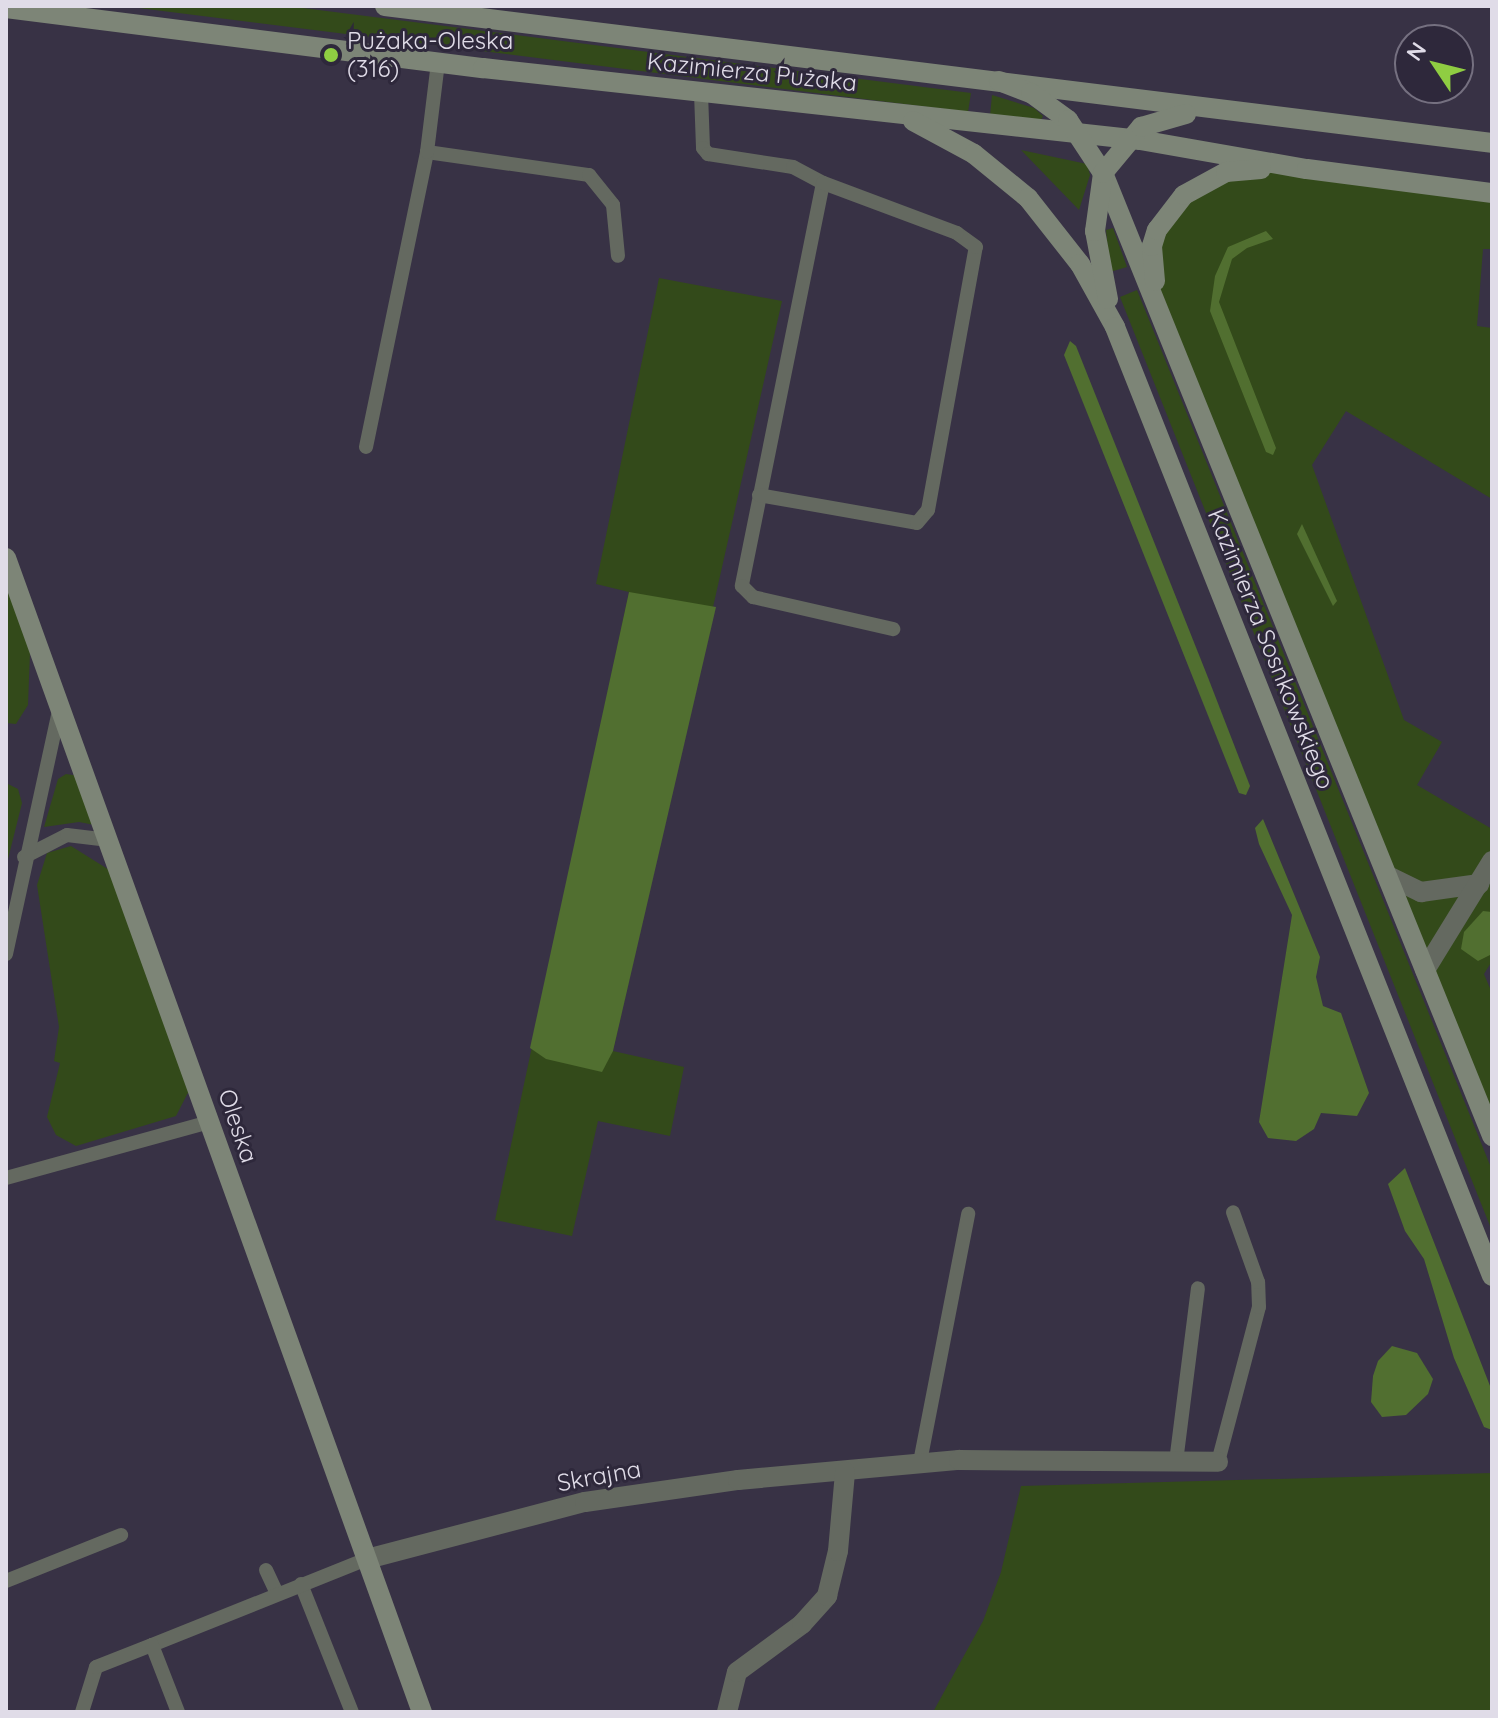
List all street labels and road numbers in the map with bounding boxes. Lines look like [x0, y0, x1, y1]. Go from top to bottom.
street label: Kazimierza Pużaka [646, 47, 858, 97]
street label: Kazimierza Sosnkowskiego [1202, 505, 1340, 793]
street label: Oleska [212, 1085, 264, 1167]
street label: Skrajna [555, 1454, 643, 1498]

